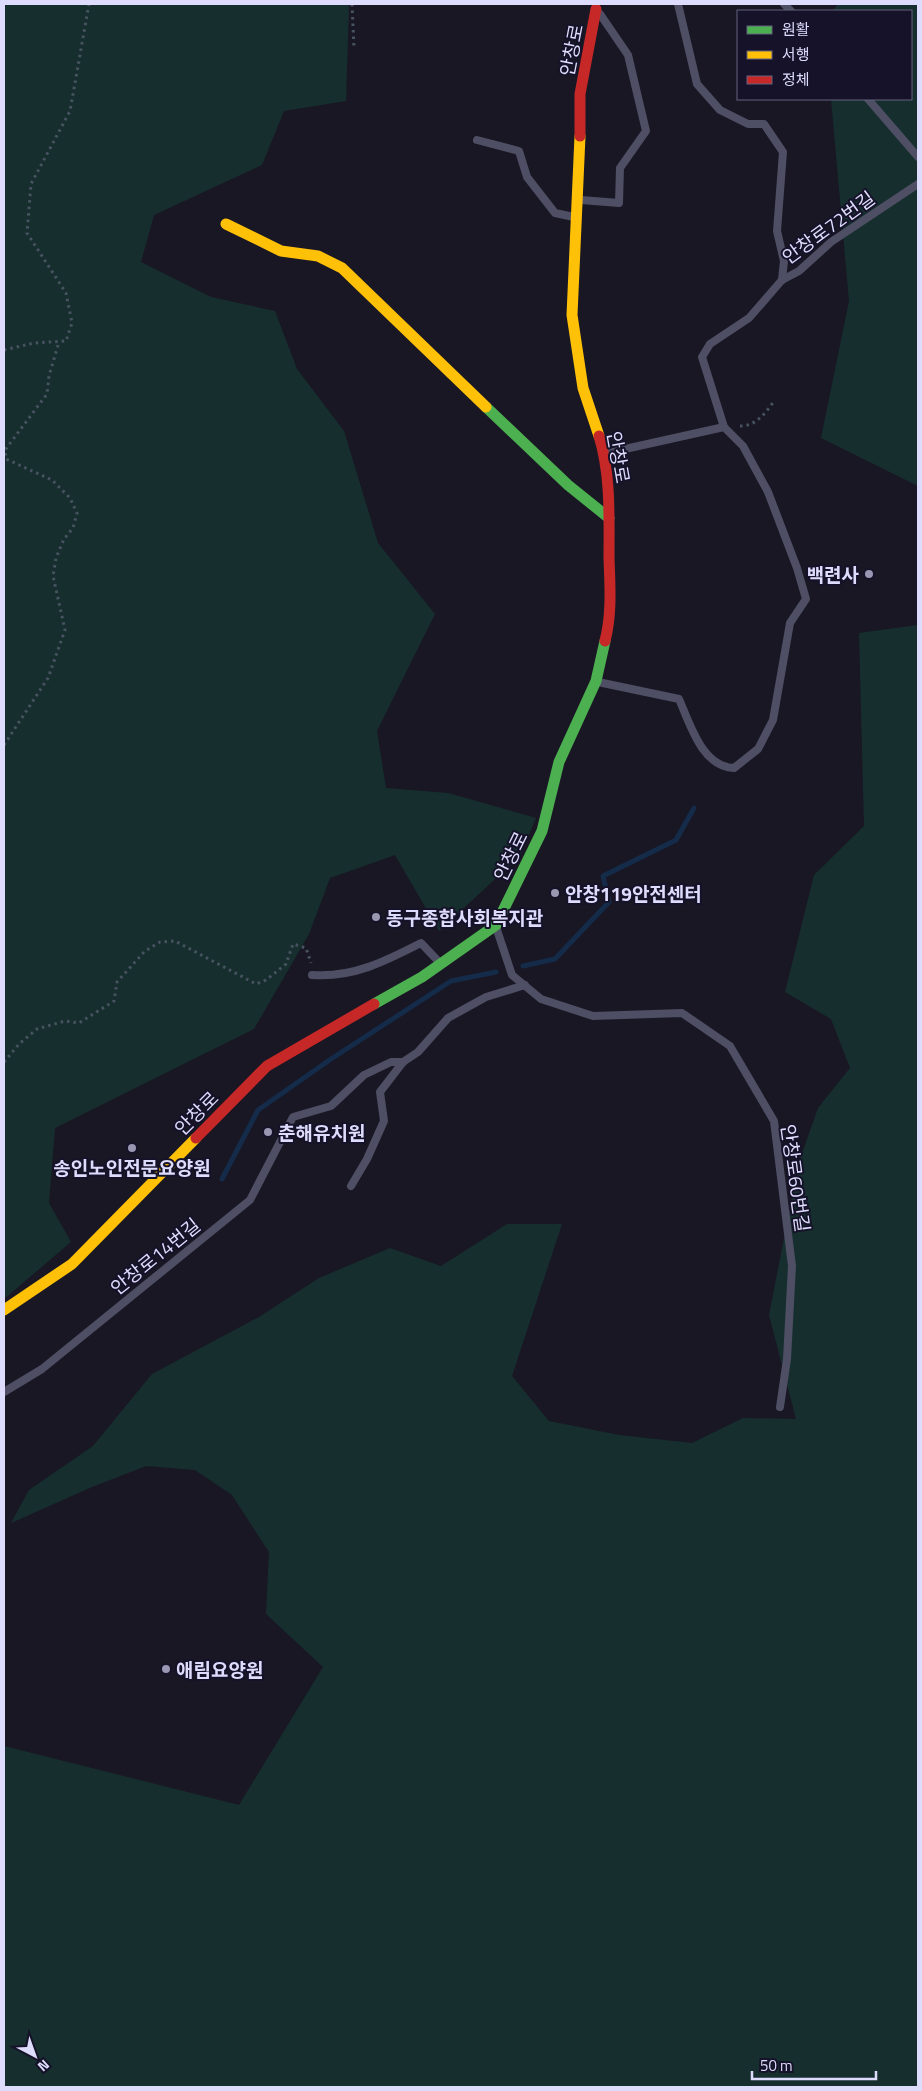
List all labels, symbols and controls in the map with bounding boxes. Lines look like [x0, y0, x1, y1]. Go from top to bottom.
legend [737, 10, 912, 100]
text: 원활 [782, 18, 810, 41]
street label: 안창로 [552, 21, 590, 79]
text: 서행 [782, 43, 810, 66]
text: 정체 [782, 68, 810, 91]
street label: 안창로72번길 [776, 183, 880, 271]
street label: 안창로 [600, 429, 638, 485]
place label: 백련사 [807, 560, 860, 589]
marker: 백련사 [863, 568, 875, 580]
street label: 안창로 [485, 826, 535, 886]
place label: 안창119안전센터 [565, 879, 702, 908]
marker: 안창119안전센터 [549, 887, 561, 899]
place label: 동구종합사회복지관 [386, 903, 544, 932]
marker: 동구종합사회복지관 [370, 911, 382, 923]
street label: 안창로 [167, 1084, 225, 1142]
place label: 춘해유치원 [278, 1118, 365, 1147]
street label: 안창로60번길 [774, 1122, 818, 1234]
marker: 춘해유치원 [262, 1126, 274, 1138]
marker: 송인노인전문요양원 [126, 1142, 138, 1154]
place label: 송인노인전문요양원 [53, 1153, 211, 1182]
street label: 안창로14번길 [104, 1211, 206, 1301]
place label: 애림요양원 [176, 1655, 263, 1684]
marker: 애림요양원 [160, 1663, 172, 1675]
north arrow [10, 2031, 60, 2081]
scale bar [752, 2048, 876, 2080]
text: 50 m [760, 2054, 793, 2077]
text: N [33, 2055, 54, 2077]

